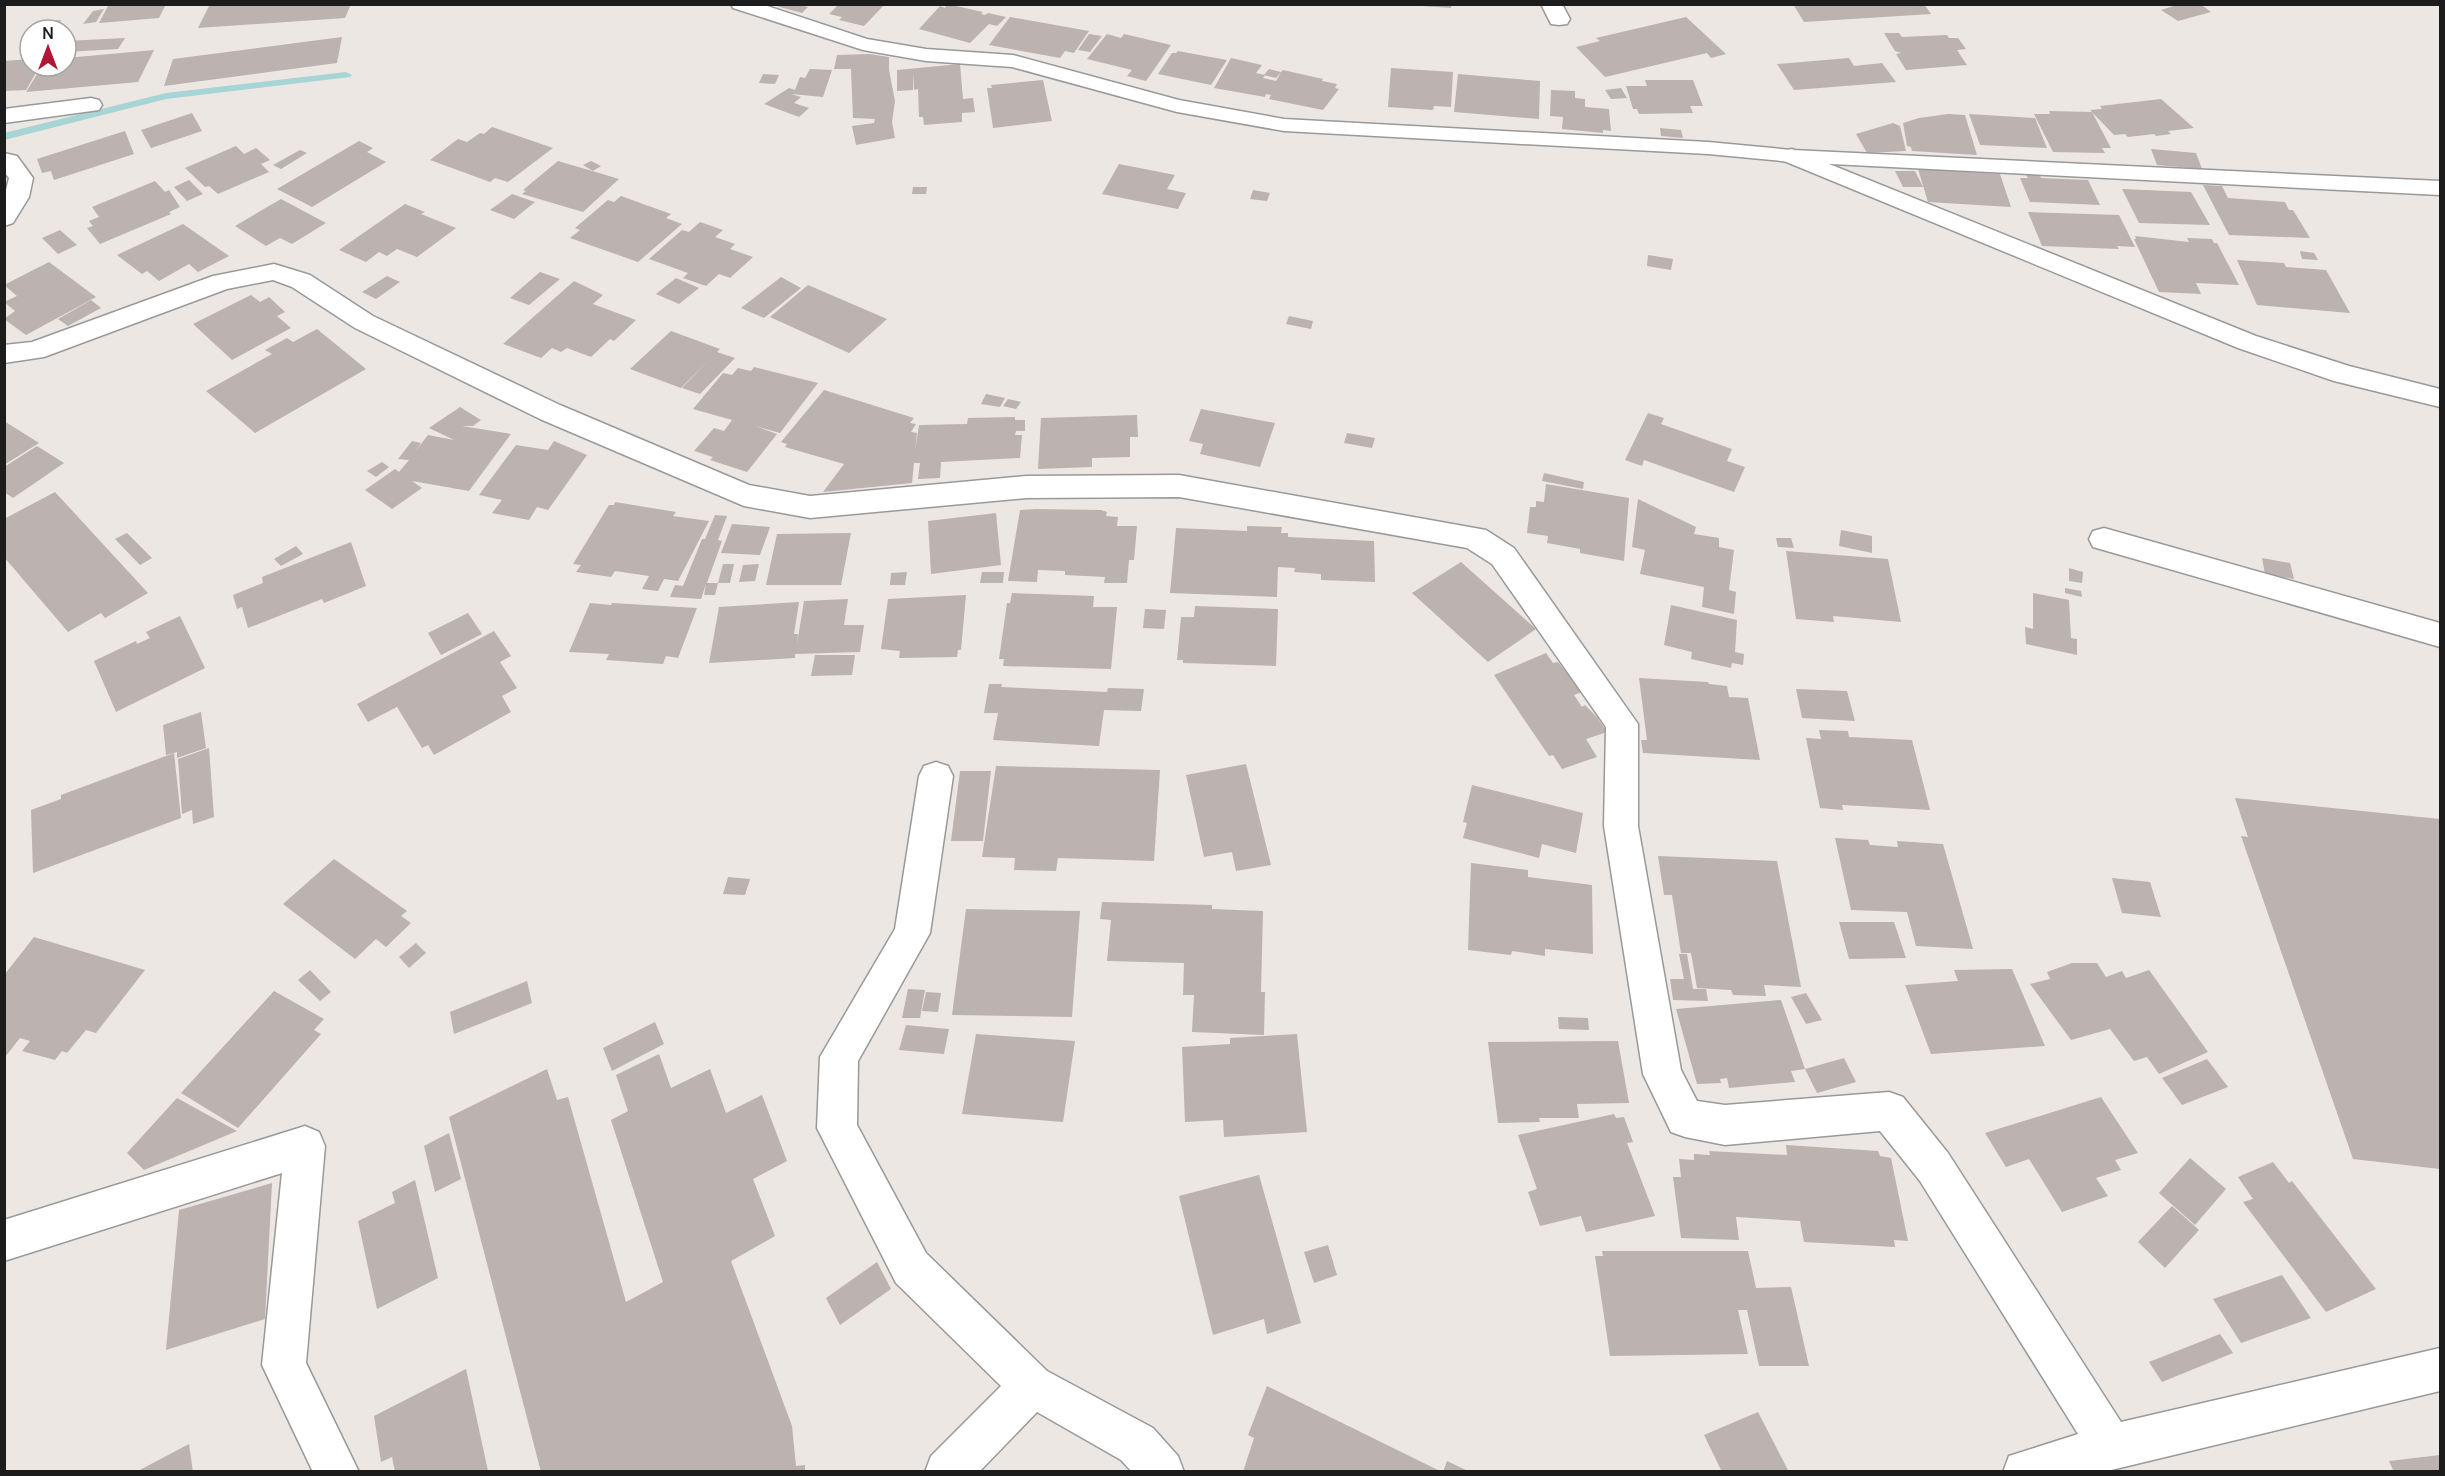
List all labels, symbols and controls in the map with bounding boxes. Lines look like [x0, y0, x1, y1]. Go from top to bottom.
north arrow [18, 18, 78, 78]
text: N [42, 22, 54, 44]

